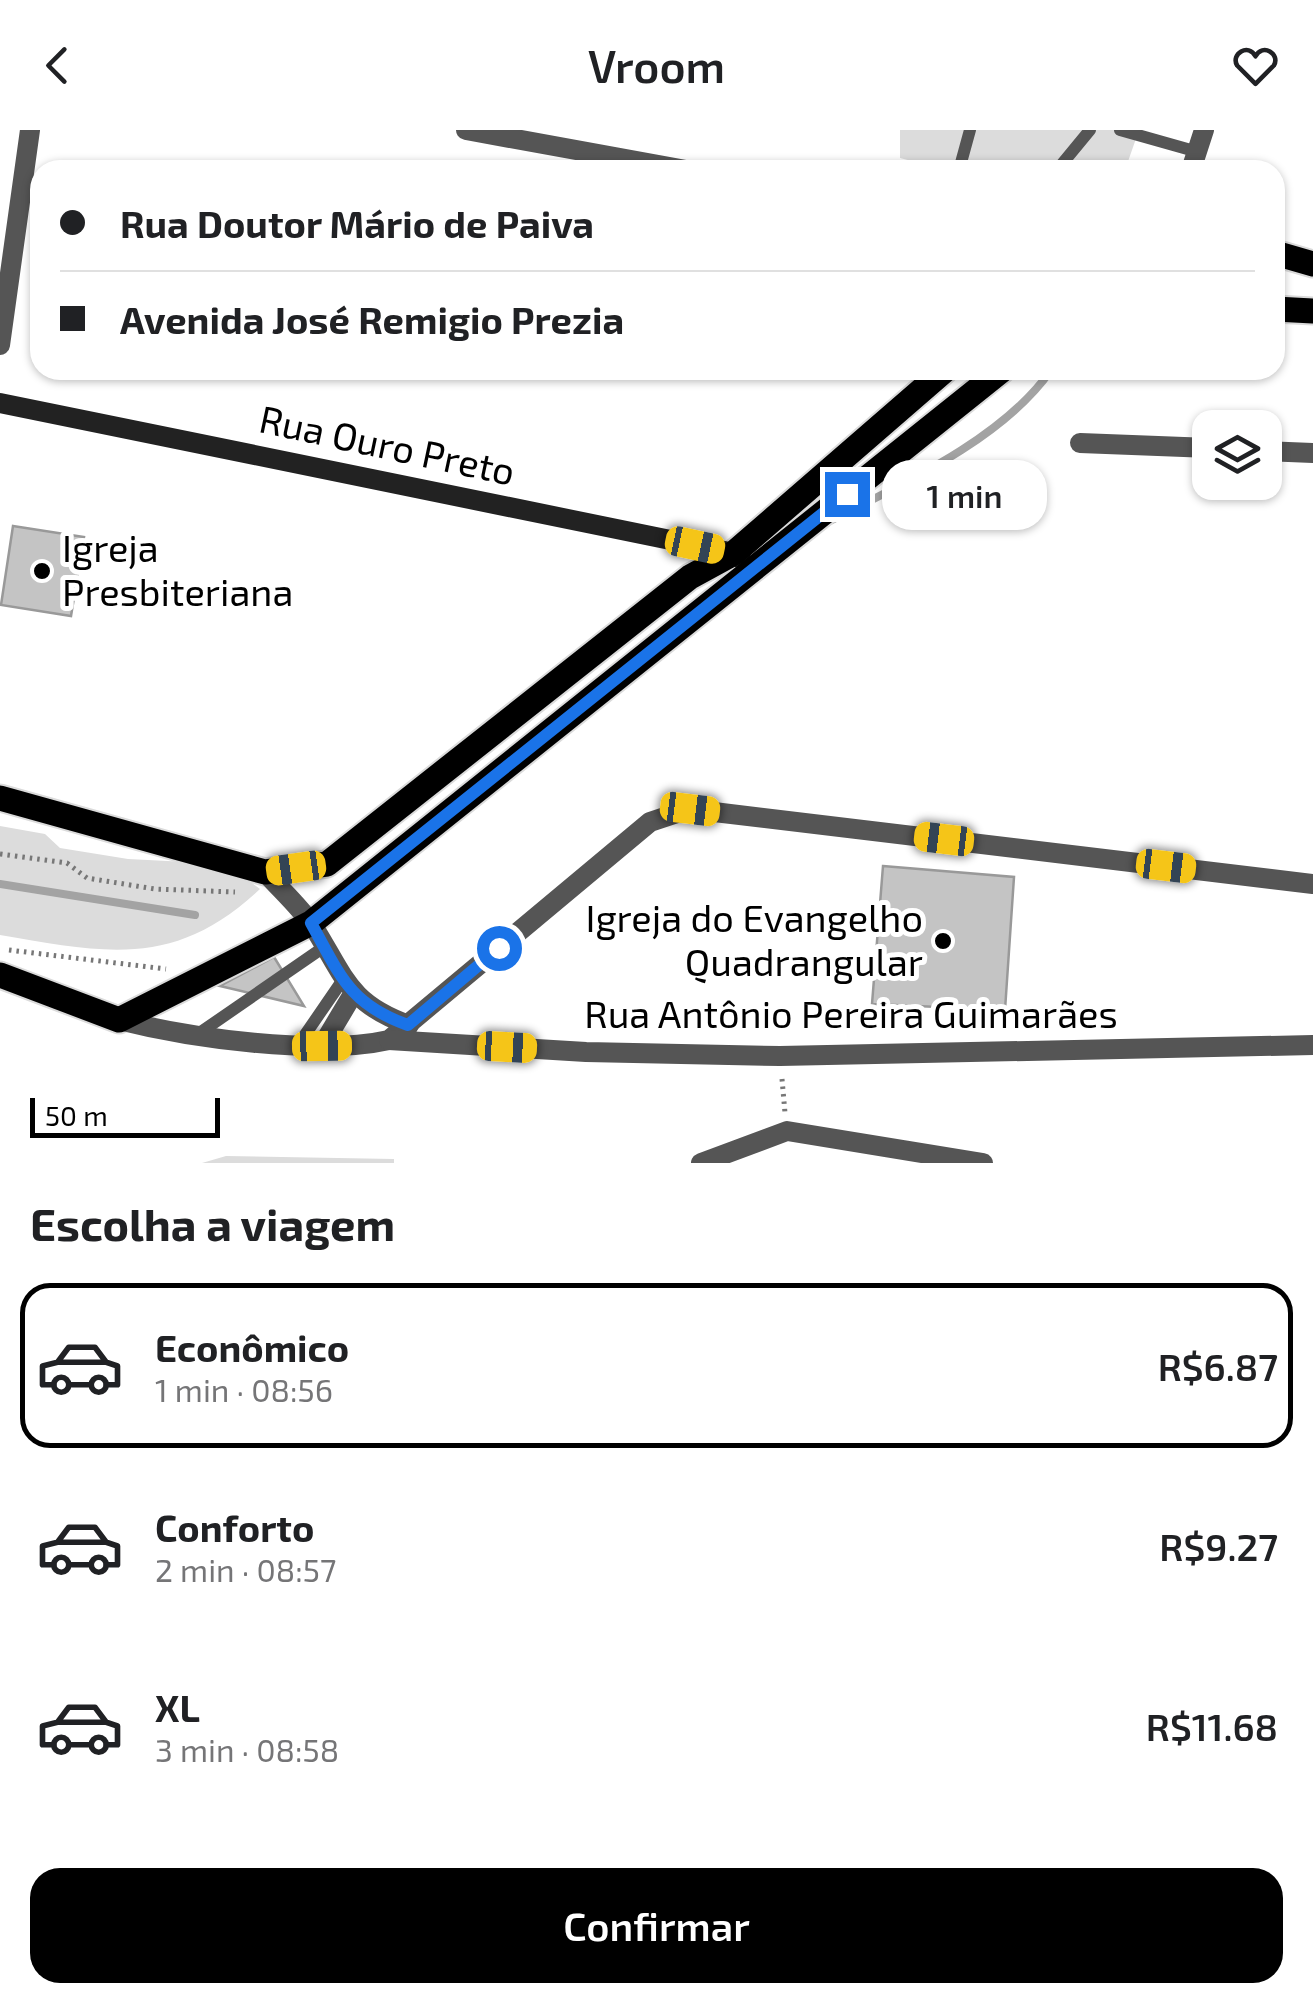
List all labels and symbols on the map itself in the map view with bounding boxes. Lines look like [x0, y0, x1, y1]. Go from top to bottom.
street label: Rua Ouro Preto [255, 395, 519, 494]
callout: 1 min [882, 459, 1047, 529]
route end [825, 472, 870, 517]
place label: Igreja Presbiteriana [62, 524, 293, 614]
car [663, 524, 727, 566]
marker: Igreja Presbiteriana [31, 560, 53, 582]
car [658, 790, 722, 828]
car [912, 820, 976, 858]
car [1134, 847, 1198, 885]
car [264, 849, 328, 887]
place label: Igreja do Evangelho Quadrangular [585, 894, 923, 984]
route start [477, 926, 522, 971]
marker: Igreja do Evangelho Quadrangular [932, 930, 954, 952]
street label: Rua Antônio Pereira Guimarães [584, 990, 1118, 1036]
car [292, 1030, 352, 1062]
car [476, 1030, 538, 1064]
scale bar [30, 1093, 220, 1138]

